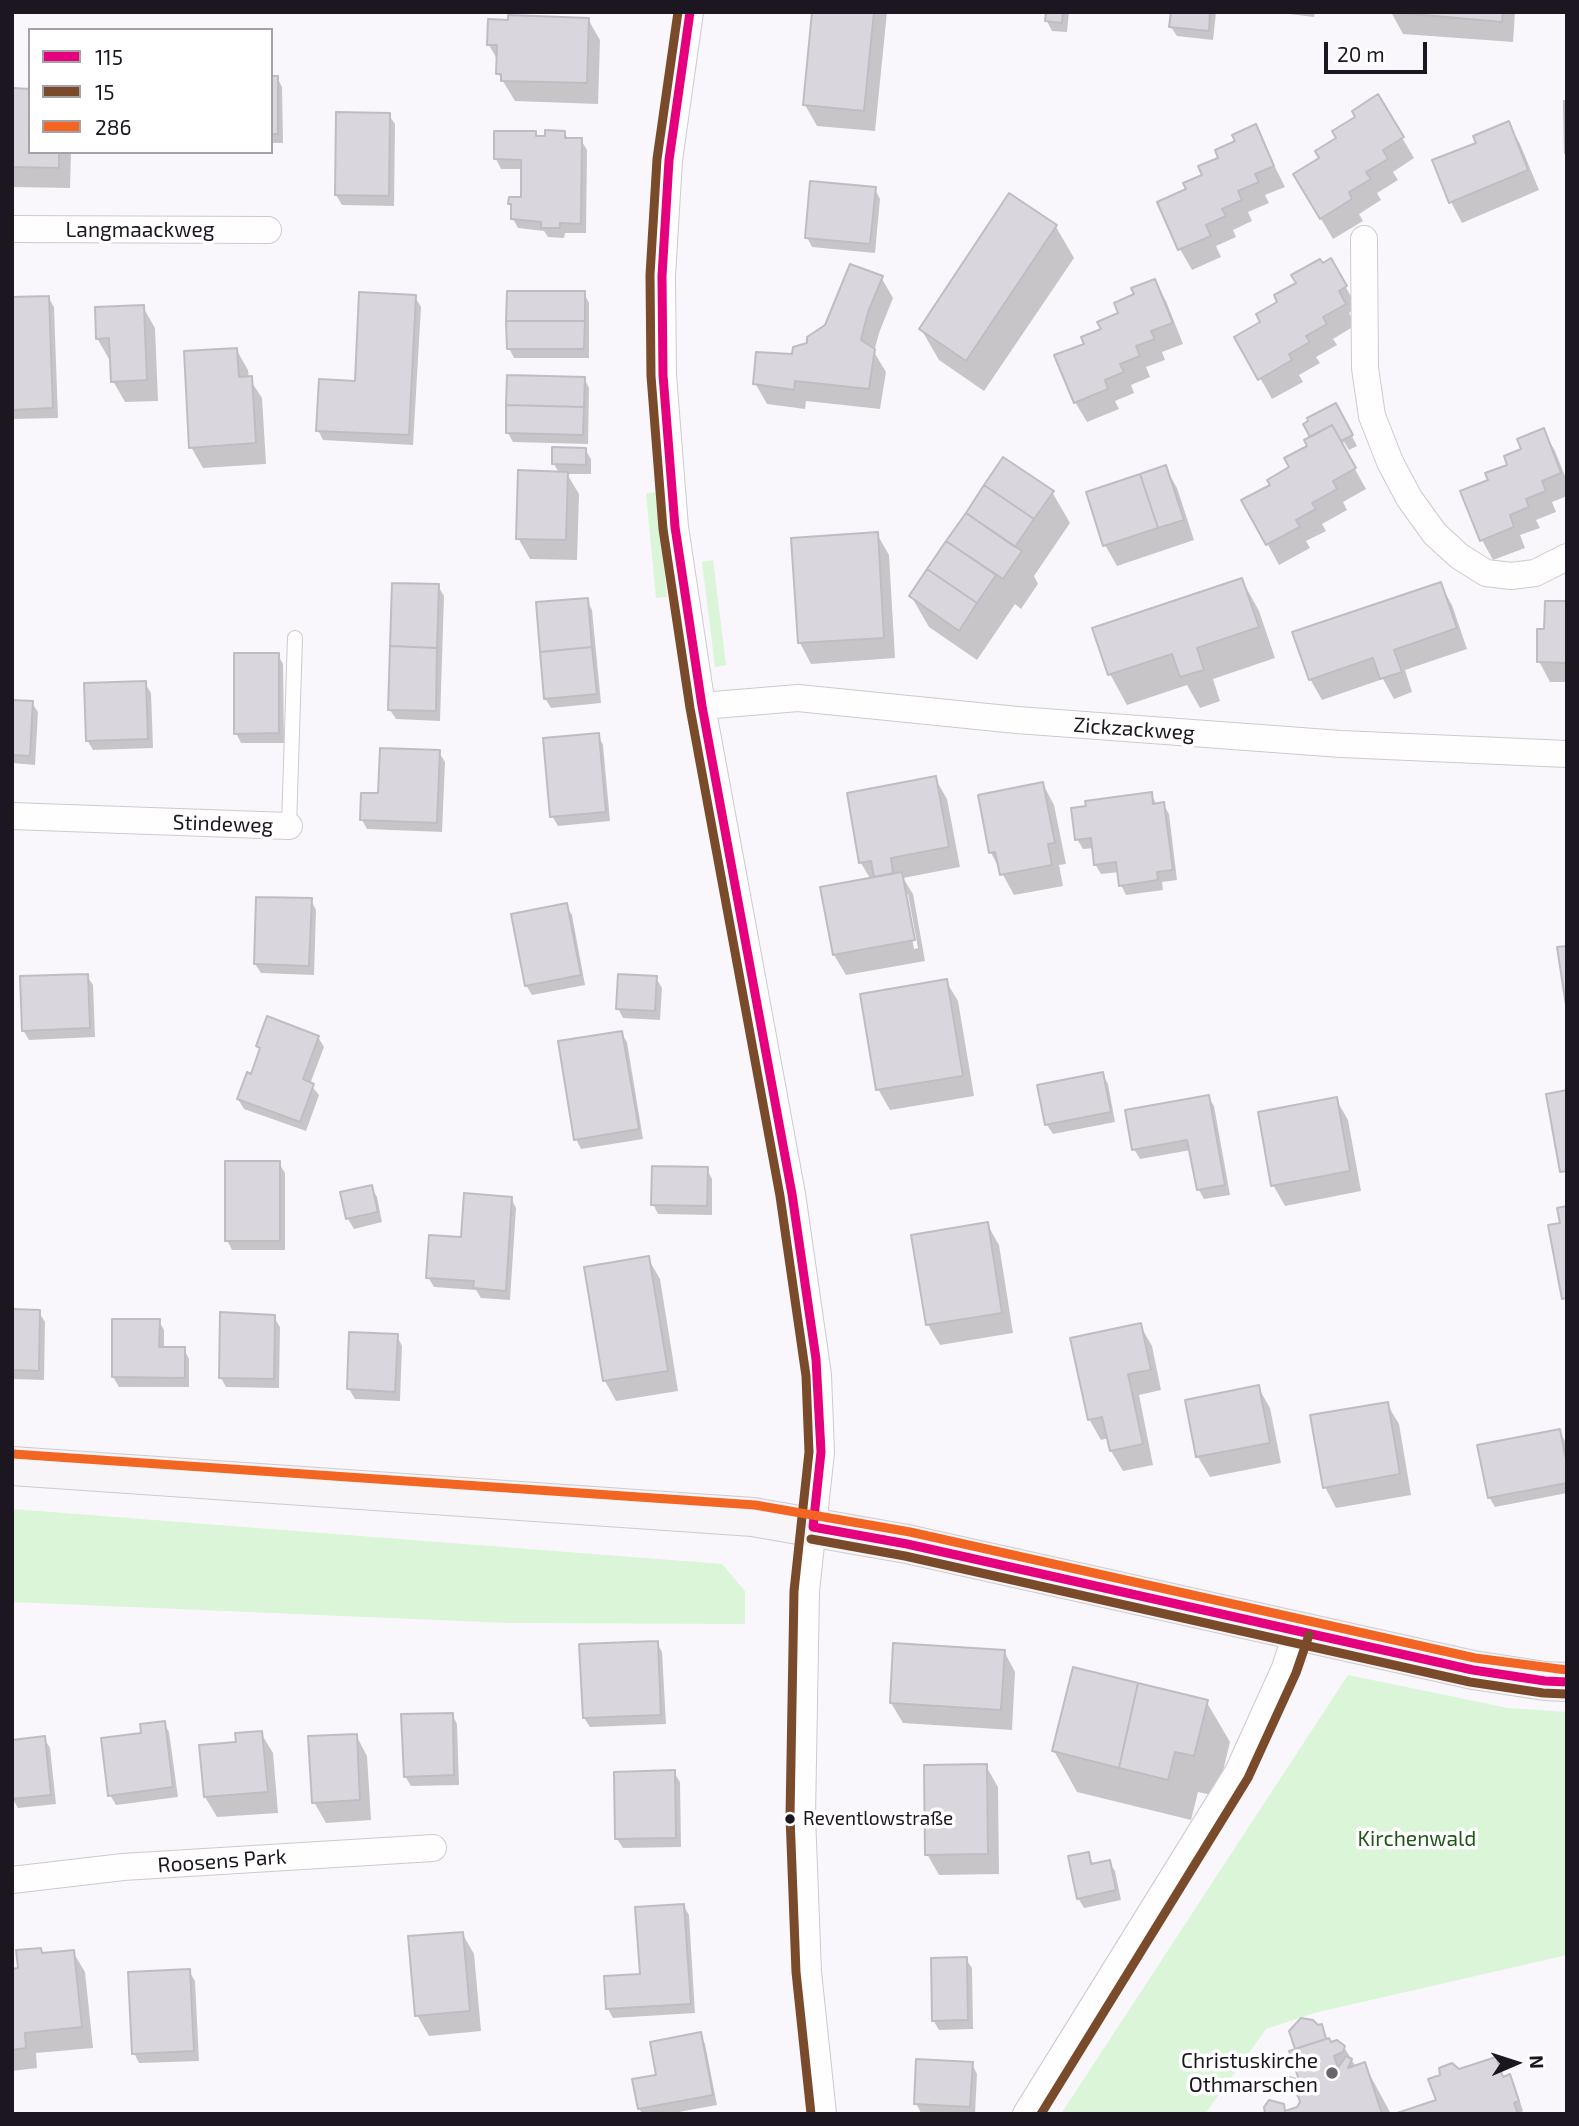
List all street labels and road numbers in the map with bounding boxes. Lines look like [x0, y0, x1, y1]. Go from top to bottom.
street label: Langmaackweg [66, 217, 214, 243]
street label: Zickzackweg [1073, 712, 1195, 746]
street label: Stindeweg [172, 810, 274, 838]
street label: Roosens Park [157, 1844, 287, 1878]

